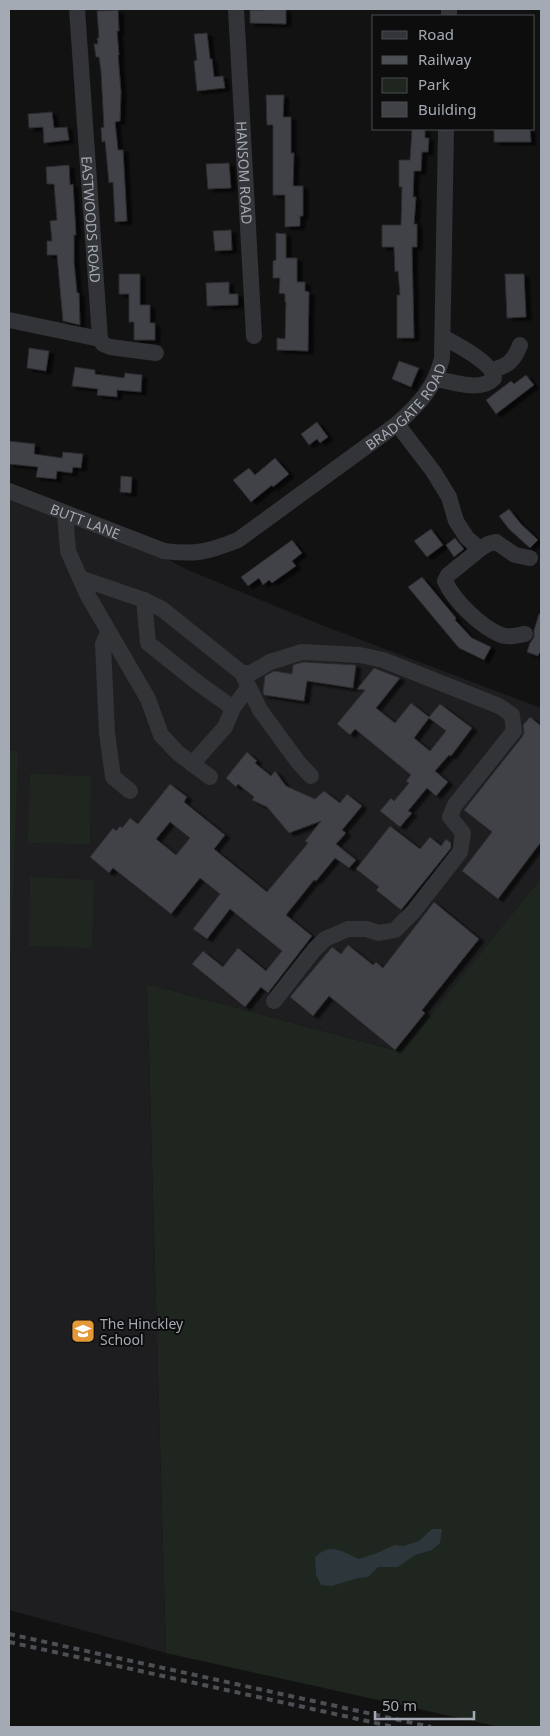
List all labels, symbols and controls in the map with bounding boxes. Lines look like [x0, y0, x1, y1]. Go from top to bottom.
legend [372, 15, 535, 130]
text: Road [418, 24, 454, 44]
text: Railway [418, 49, 472, 69]
text: Park [418, 74, 450, 94]
text: Building [418, 99, 476, 119]
street label: HANSOM ROAD [233, 121, 257, 225]
street label: EASTWOODS ROAD [78, 155, 106, 284]
street label: BRADGATE ROAD [361, 361, 450, 454]
street label: BUTT LANE [48, 498, 123, 543]
place label: The Hinckley School [100, 1314, 184, 1349]
school or university icon: The Hinckley School [70, 1318, 96, 1344]
scale bar [375, 1688, 474, 1720]
text: 50 m [382, 1695, 417, 1715]

